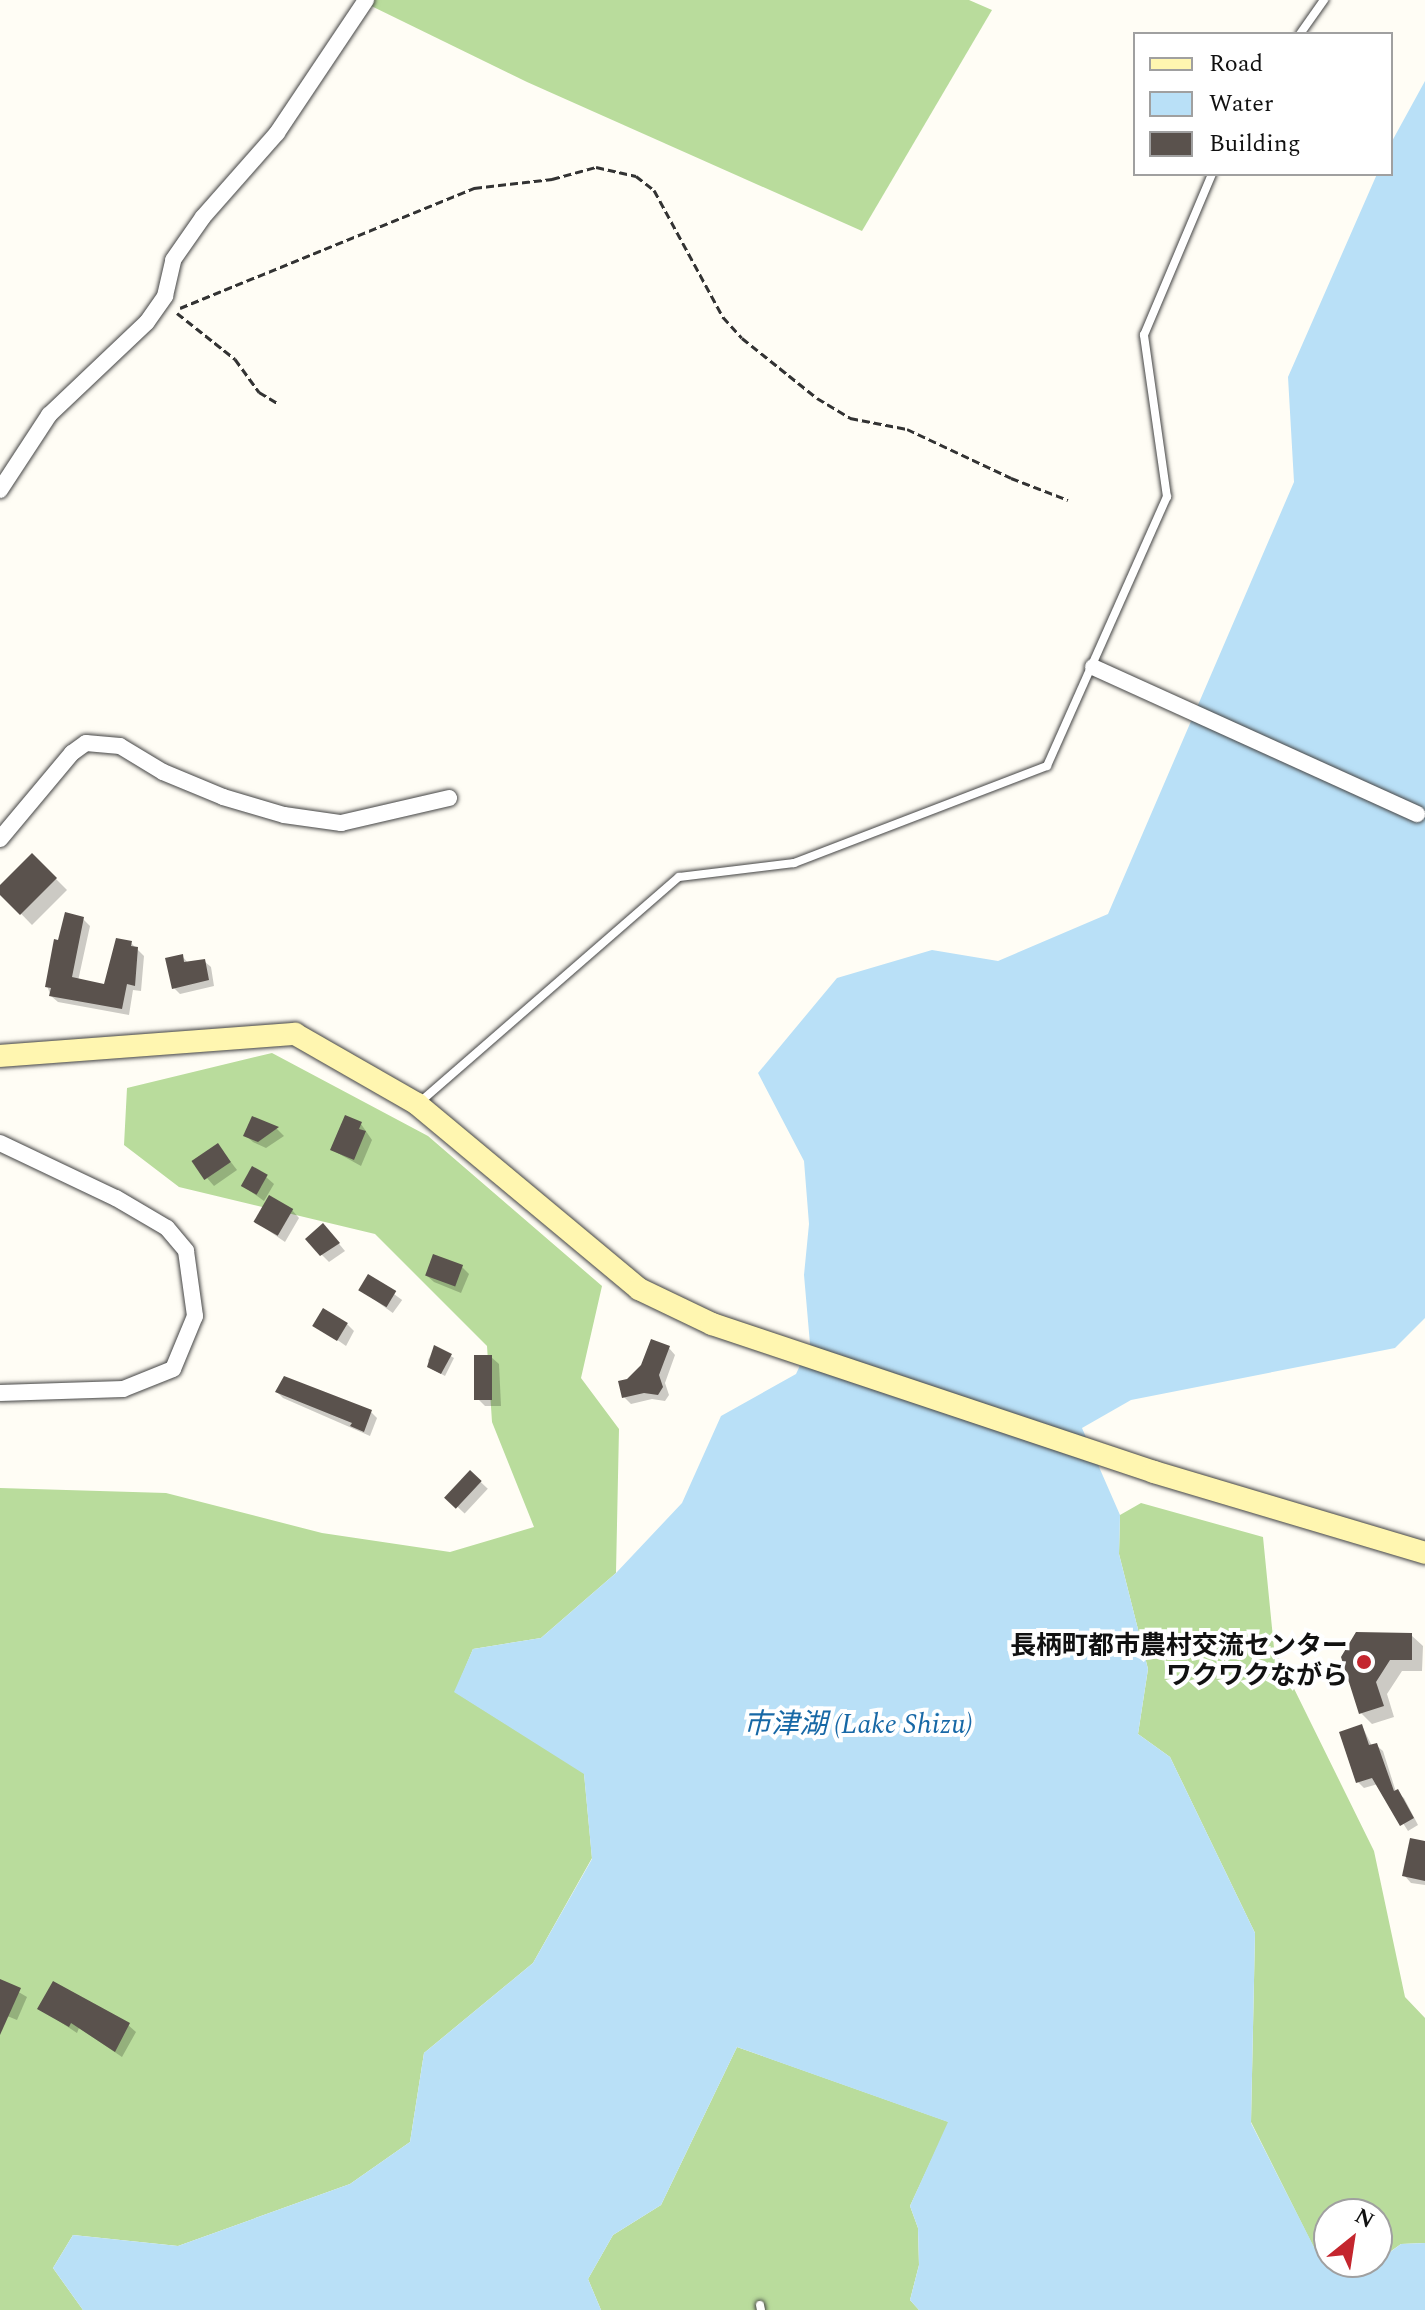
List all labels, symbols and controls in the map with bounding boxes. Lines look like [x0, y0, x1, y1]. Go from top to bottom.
legend [1133, 32, 1393, 176]
text: Road [1209, 46, 1263, 82]
text: Water [1209, 86, 1273, 122]
text: Building [1209, 126, 1301, 162]
place label: 長柄町都市農村交流センター ワクワクながら [1010, 1631, 1348, 1692]
marker: 長柄町都市農村交流センター ワクワクながら [1355, 1653, 1373, 1671]
water label: 市津湖 (Lake Shizu) [743, 1708, 973, 1742]
north arrow [1313, 2198, 1393, 2278]
text: N [1348, 2200, 1380, 2237]

